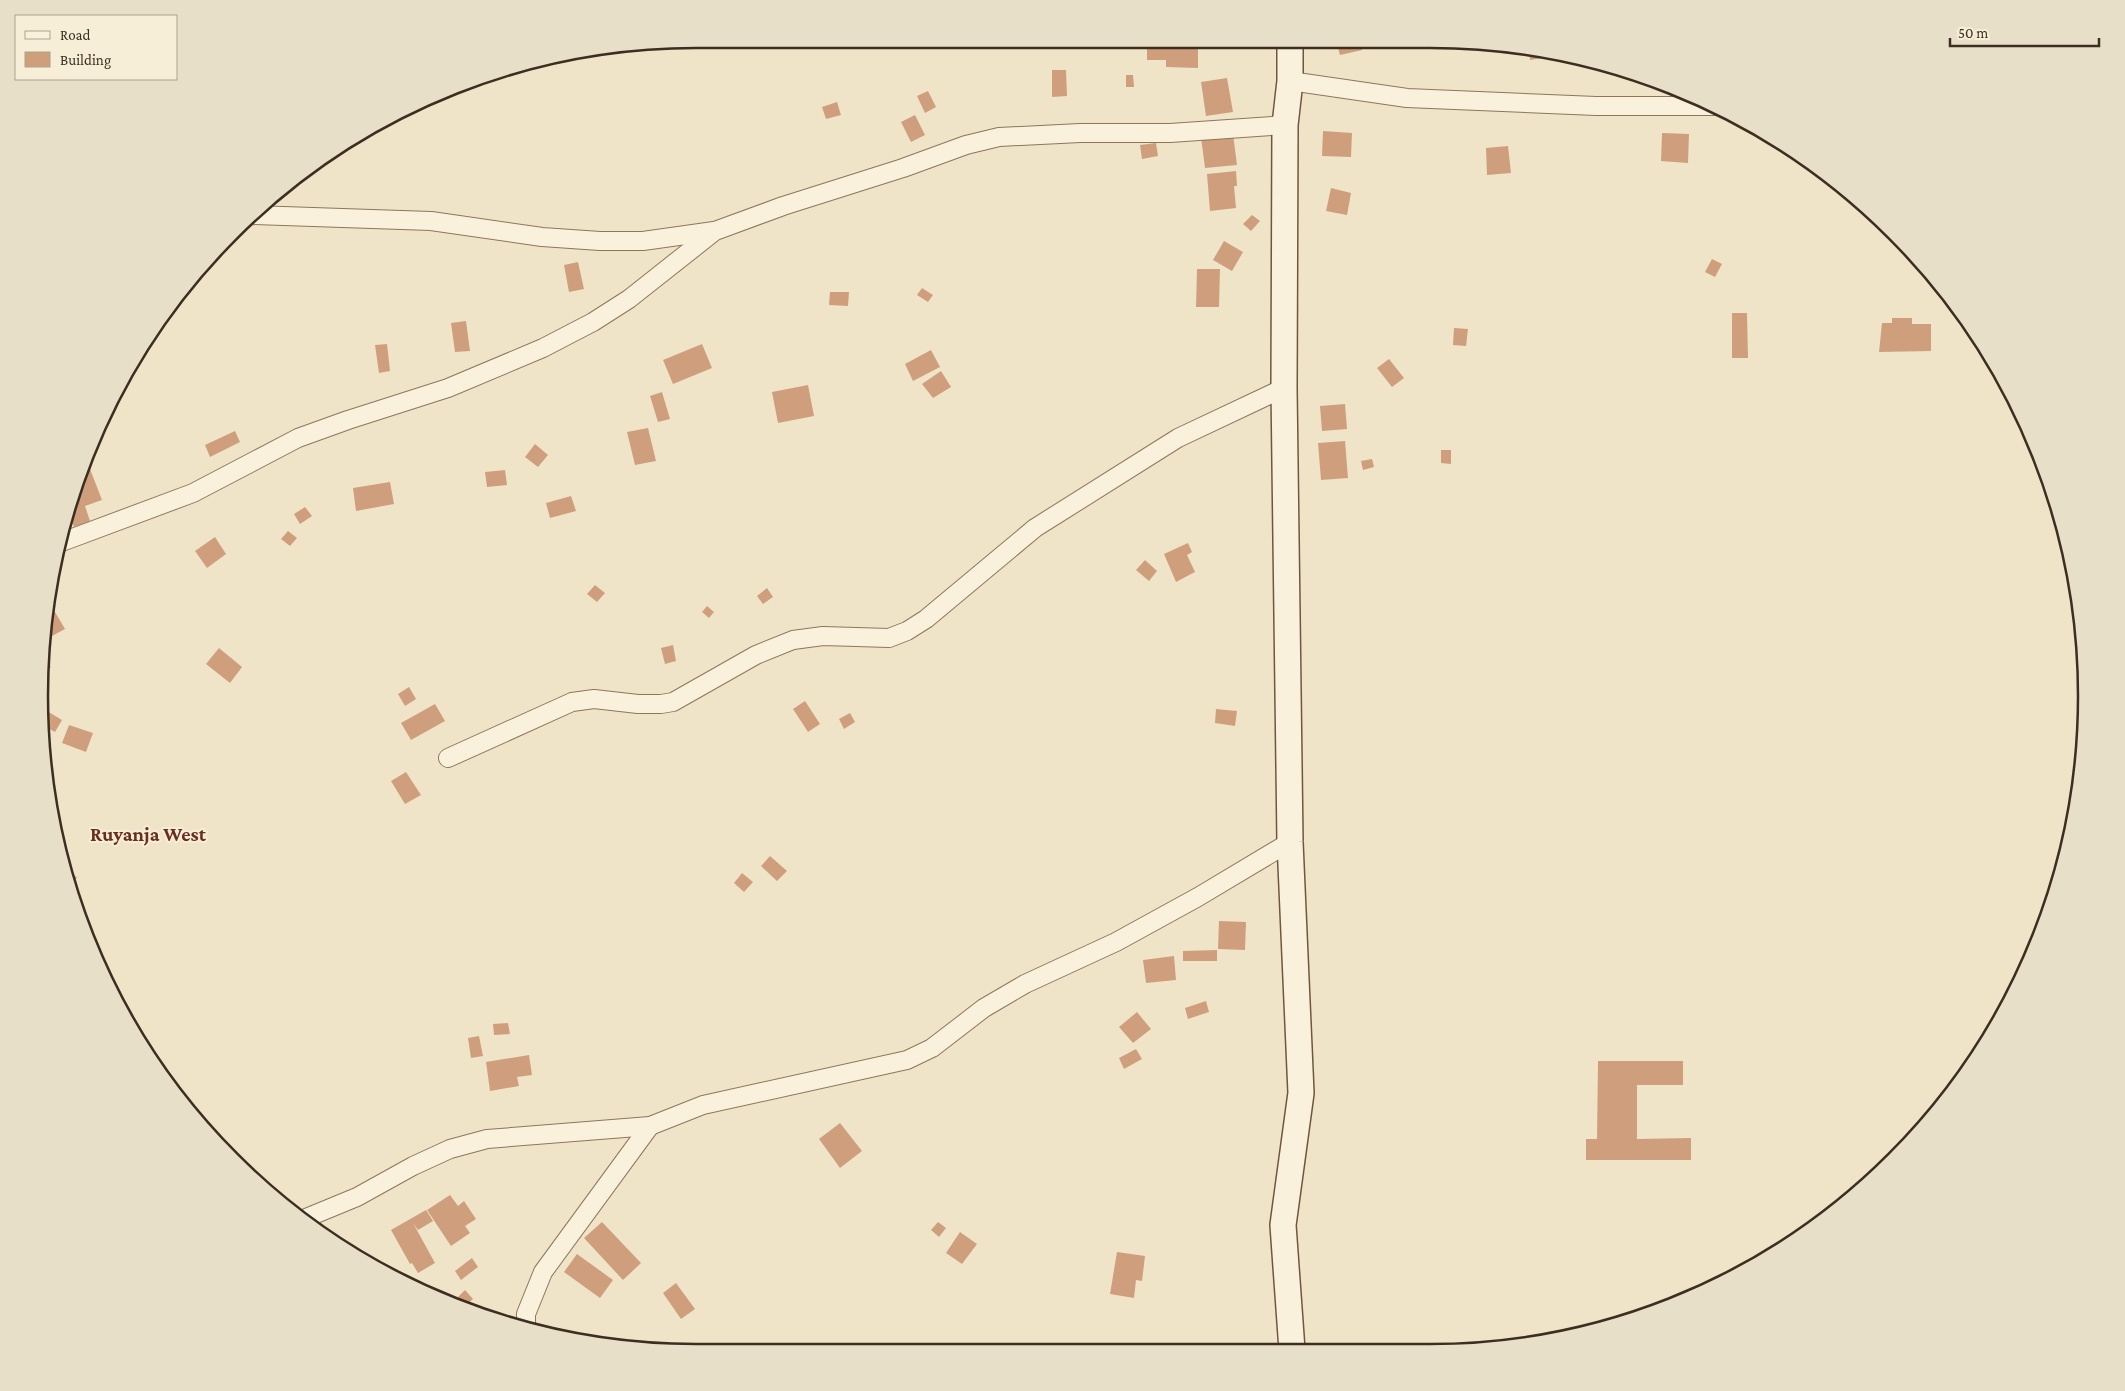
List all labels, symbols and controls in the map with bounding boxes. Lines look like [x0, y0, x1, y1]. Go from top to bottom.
legend [15, 15, 178, 80]
scale bar [1950, 15, 2099, 47]
text: 50 m [1958, 25, 1988, 41]
text: Road [60, 27, 91, 43]
text: Building [60, 52, 111, 69]
district label: Ruyanja West [90, 823, 207, 846]

